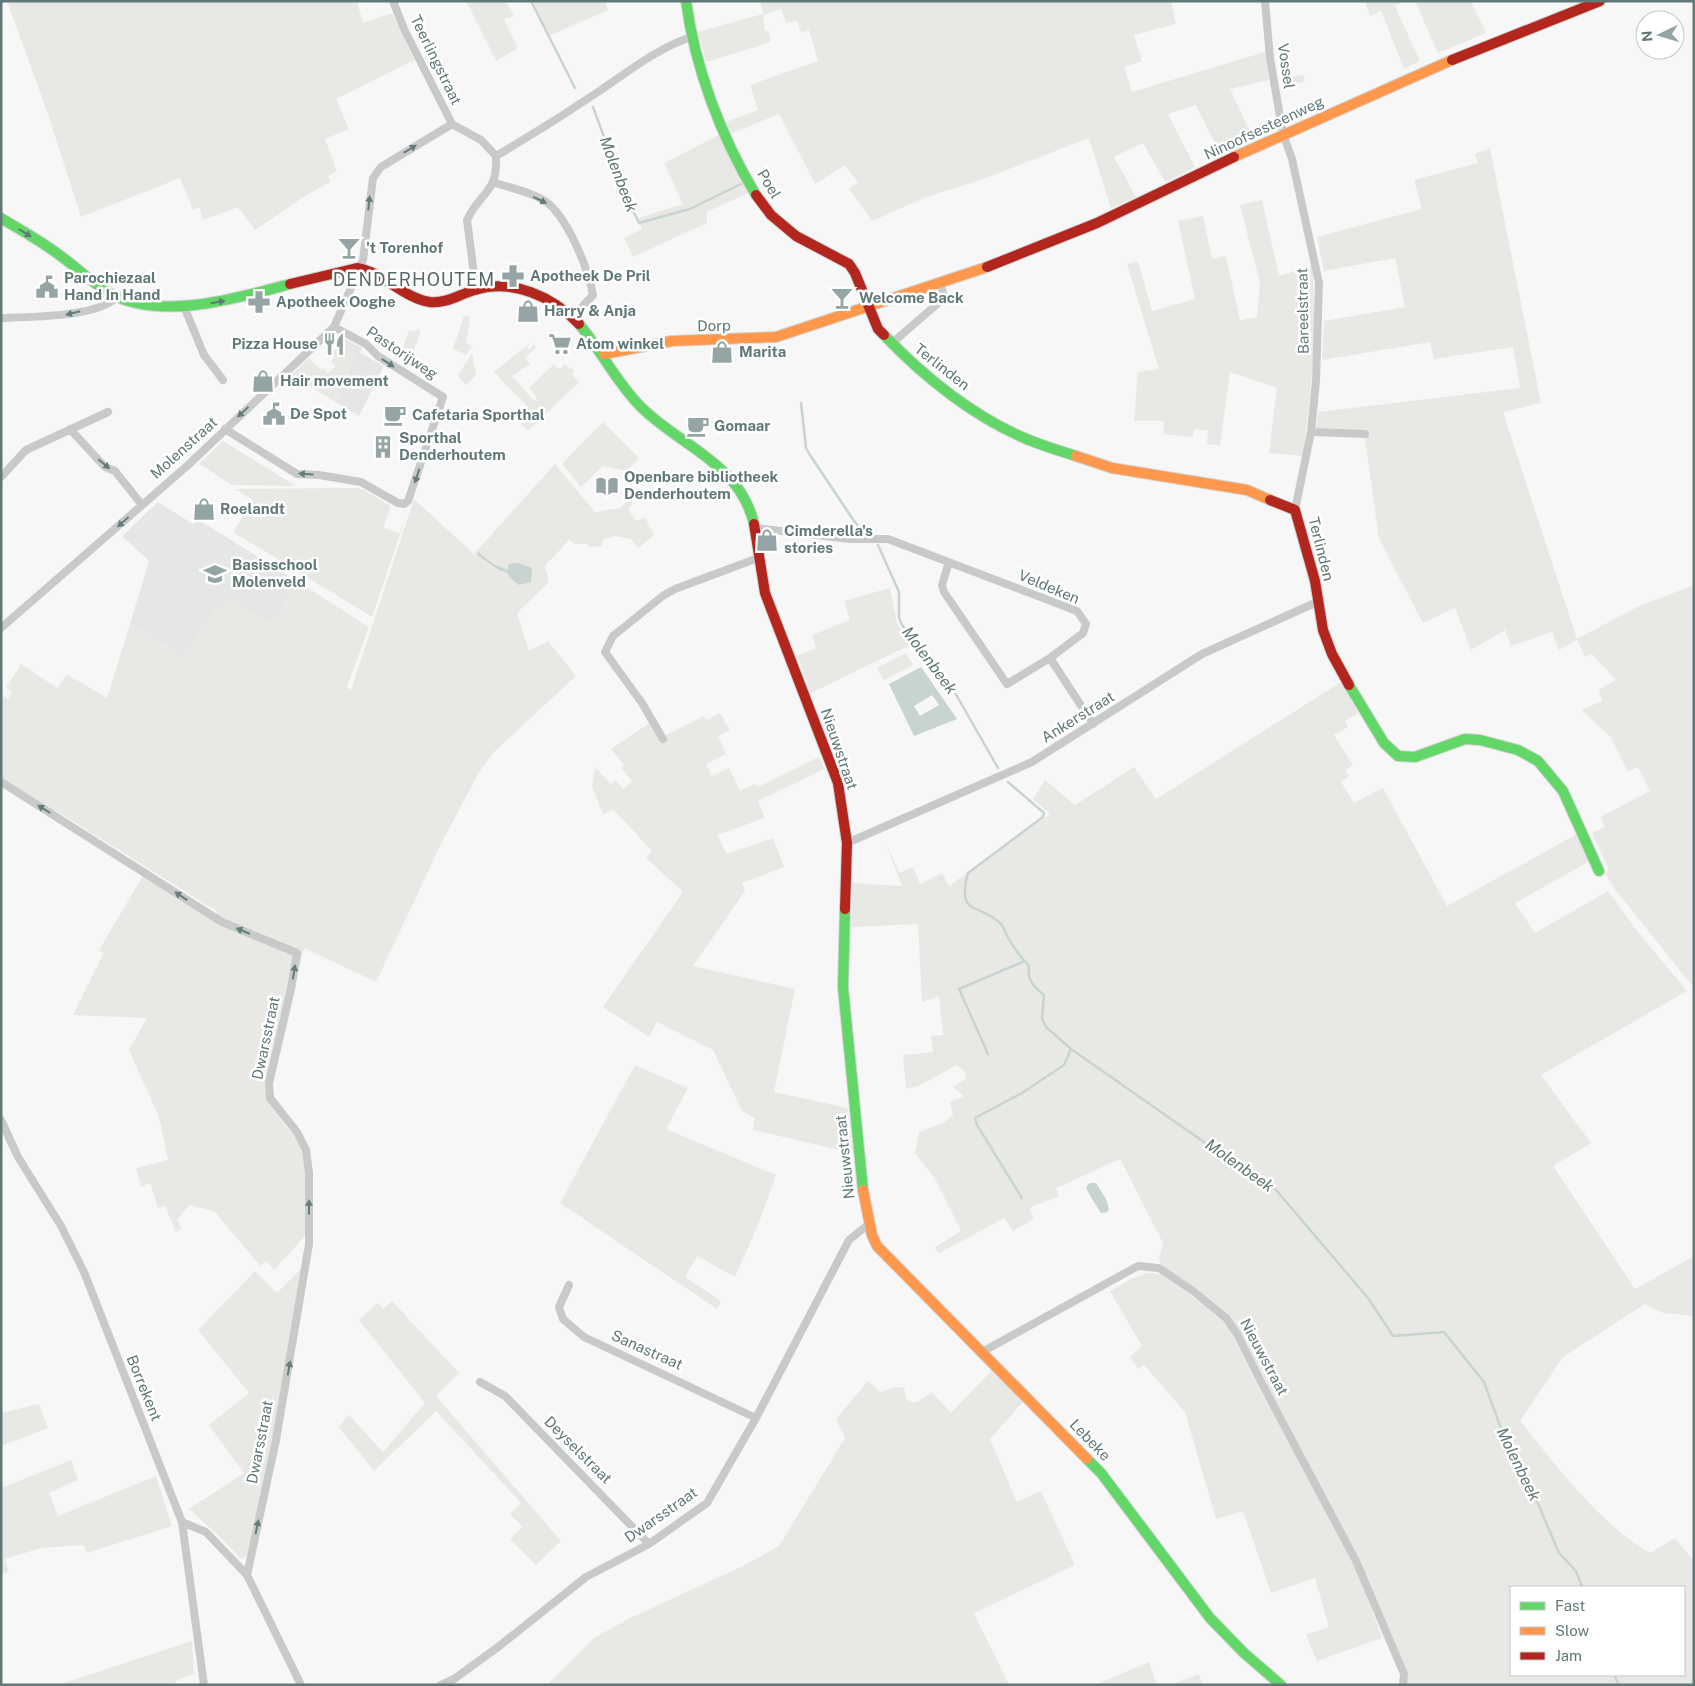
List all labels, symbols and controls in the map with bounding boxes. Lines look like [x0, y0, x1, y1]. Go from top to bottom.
north arrow [1635, 10, 1685, 60]
street label: Teerlingstraat [407, 12, 466, 108]
text: N [1639, 30, 1655, 42]
street label: Vossel [1275, 42, 1298, 90]
street label: Ninoofsesteenweg [1201, 92, 1326, 163]
water label: Molenbeek [595, 134, 642, 215]
one-way arrow [404, 144, 417, 153]
street label: Poel [754, 166, 785, 201]
one-way arrow [365, 194, 373, 210]
one-way arrow [533, 196, 547, 204]
one-way arrow [19, 228, 32, 238]
bar icon: 't Torenhof [336, 235, 362, 261]
place label: 't Torenhof [366, 239, 443, 256]
pharmacy icon: Apotheek De Pril [500, 263, 526, 289]
place label: Apotheek De Pril [530, 267, 651, 284]
street label: Bareelstraat [1293, 268, 1312, 354]
place label: Parochiezaal Hand In Hand [64, 269, 160, 303]
district label: DENDERHOUTEM [333, 269, 495, 290]
public building icon: Parochiezaal Hand In Hand [34, 274, 60, 300]
bar icon: Welcome Back [829, 285, 855, 311]
pharmacy icon: Apotheek Ooghe [246, 289, 272, 315]
place label: Welcome Back [859, 289, 964, 306]
place label: Apotheek Ooghe [276, 293, 396, 310]
one-way arrow [210, 297, 226, 305]
shop icon: Harry & Anja [515, 298, 541, 324]
place label: Harry & Anja [544, 302, 636, 319]
one-way arrow [65, 309, 80, 317]
street label: Dorp [697, 317, 731, 334]
street label: Pastorijweg [364, 323, 441, 383]
restaurant icon: Pizza House [321, 331, 347, 357]
supermarket icon: Atom winkel [547, 331, 573, 357]
place label: Pizza House [232, 335, 318, 352]
place label: Atom winkel [576, 335, 664, 352]
shop icon: Marita [709, 339, 735, 365]
street label: Terlinden [911, 340, 973, 393]
place label: Marita [739, 343, 786, 360]
one-way arrow [382, 359, 395, 368]
shop icon: Hair movement [250, 368, 276, 394]
place label: Hair movement [280, 372, 389, 389]
public building icon: De Spot [261, 401, 287, 427]
cafe icon: Cafetaria Sporthal [382, 402, 408, 428]
place label: De Spot [290, 405, 347, 422]
one-way arrow [238, 406, 250, 418]
place label: Cafetaria Sporthal [412, 406, 545, 423]
street label: Molenstraat [147, 413, 221, 482]
cafe icon: Gomaar [685, 413, 711, 439]
place label: Gomaar [714, 417, 771, 434]
place label: Sporthal Denderhoutem [399, 429, 506, 463]
building icon: Sporthal Denderhoutem [370, 434, 396, 460]
one-way arrow [97, 458, 110, 469]
place label: Openbare bibliotheek Denderhoutem [624, 468, 779, 502]
one-way arrow [413, 469, 421, 484]
one-way arrow [298, 470, 314, 478]
library icon: Openbare bibliotheek Denderhoutem [594, 473, 620, 499]
shop icon: Roelandt [191, 496, 217, 522]
place label: Roelandt [220, 500, 285, 517]
street label: Terlinden [1305, 515, 1338, 583]
one-way arrow [118, 516, 130, 528]
place label: Cimderella's stories [784, 522, 873, 556]
shop icon: Cimderella's stories [754, 527, 780, 553]
place label: Basisschool Molenveld [232, 556, 318, 590]
school or university icon: Basisschool Molenveld [202, 561, 228, 587]
street label: Veldeken [1016, 566, 1082, 607]
water label: Molenbeek [898, 623, 961, 698]
street label: Ankerstraat [1038, 687, 1117, 746]
street label: Nieuwstraat [818, 706, 861, 792]
one-way arrow [37, 804, 50, 813]
one-way arrow [174, 891, 188, 901]
one-way arrow [236, 927, 251, 934]
one-way arrow [291, 963, 299, 979]
street label: Dwarsstraat [248, 995, 283, 1081]
street label: Nieuwstraat [832, 1114, 857, 1200]
water label: Molenbeek [1202, 1135, 1278, 1196]
one-way arrow [305, 1199, 313, 1215]
street label: Nieuwstraat [1237, 1315, 1292, 1398]
street label: Sanastraat [609, 1326, 686, 1373]
street label: Borrekent [124, 1352, 165, 1423]
one-way arrow [285, 1359, 293, 1375]
street label: Dwarsstraat [243, 1399, 276, 1485]
street label: Deyselstraat [541, 1413, 616, 1487]
street label: Lebeke [1067, 1415, 1114, 1464]
water label: Molenbeek [1493, 1424, 1545, 1504]
street label: Dwarsstraat [621, 1483, 700, 1546]
one-way arrow [253, 1519, 261, 1535]
legend [1510, 1586, 1685, 1676]
text: Fast [1555, 1597, 1585, 1614]
text: Slow [1555, 1622, 1590, 1639]
text: Jam [1555, 1647, 1582, 1664]

